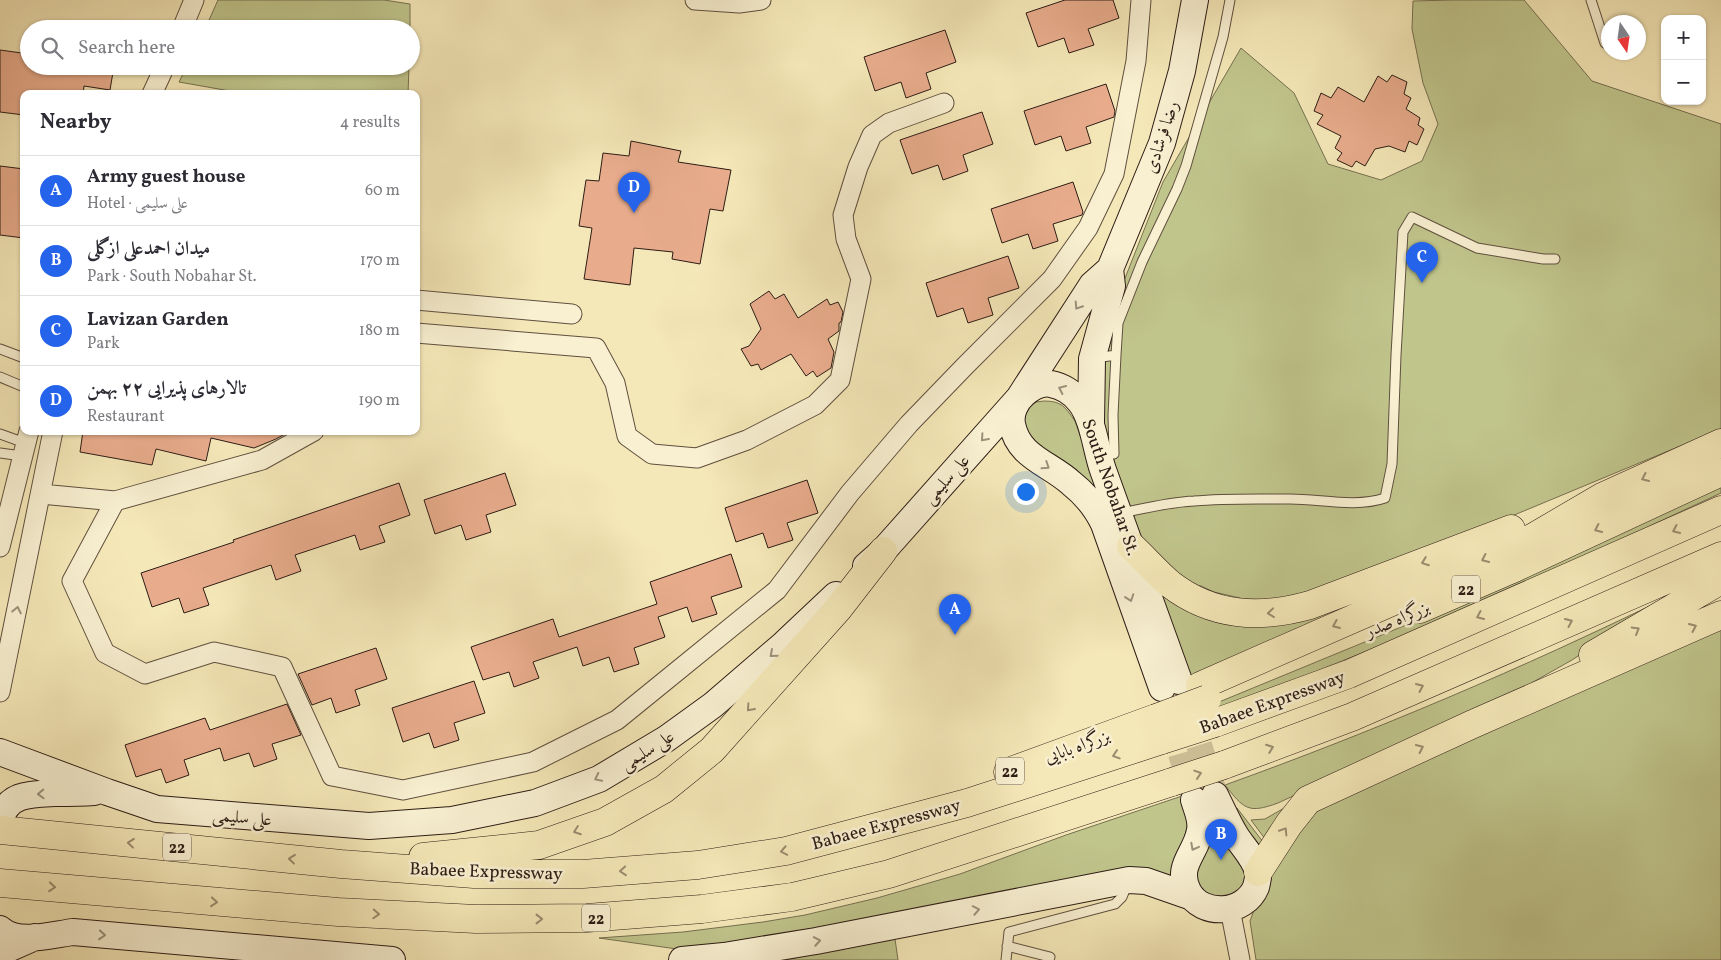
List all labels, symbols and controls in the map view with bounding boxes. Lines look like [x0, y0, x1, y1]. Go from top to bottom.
north arrow [1601, 15, 1646, 60]
map controls [1661, 15, 1706, 105]
button: + [1661, 15, 1706, 60]
search box [20, 20, 420, 75]
icon: search [38, 34, 66, 62]
text: Search here [78, 35, 175, 61]
button: − [1661, 60, 1706, 105]
street label: رضا فرشادی [1139, 98, 1186, 177]
text: Nearby [40, 108, 111, 137]
text: 4 results [340, 112, 400, 134]
text: Army guest house [87, 164, 245, 190]
pin: D [618, 172, 650, 213]
text: A [50, 180, 62, 202]
text: 60 m [365, 180, 400, 202]
text: Hotel · علی سلیمی [87, 193, 188, 215]
text: میدان احمدعلی ازگلی [87, 236, 210, 262]
pin: C [1406, 242, 1438, 283]
text: B [51, 250, 61, 272]
text: 170 m [360, 250, 400, 272]
text: Park · South Nobahar St. [87, 266, 257, 288]
one-way arrow [1075, 300, 1085, 309]
text: Lavizan Garden [87, 307, 229, 333]
text: C [51, 320, 61, 342]
text: 180 m [359, 320, 400, 342]
text: Park [87, 333, 120, 355]
text: تالارهای پذیرایی ۲۲ بهمن [87, 376, 246, 402]
one-way arrow [1058, 384, 1067, 395]
text: D [50, 390, 62, 412]
text: 190 m [358, 390, 400, 412]
text: Restaurant [87, 406, 165, 428]
street label: South Nobahar St. [1074, 416, 1145, 559]
one-way arrow [981, 432, 990, 441]
street label: علی سلیمی [918, 449, 976, 511]
one-way arrow [1040, 459, 1049, 469]
one-way arrow [1641, 471, 1650, 482]
your location [1013, 479, 1039, 505]
one-way arrow [1594, 523, 1603, 534]
one-way arrow [1672, 523, 1681, 534]
one-way arrow [1481, 553, 1490, 564]
one-way arrow [1421, 556, 1429, 566]
road number: 22 [1452, 576, 1480, 602]
one-way arrow [1124, 593, 1134, 602]
pin: A [939, 594, 971, 635]
street label: بزرگراه صدر [1359, 595, 1434, 646]
one-way arrow [11, 605, 22, 614]
one-way arrow [1267, 607, 1275, 618]
one-way arrow [1476, 610, 1485, 621]
one-way arrow [1564, 617, 1573, 628]
one-way arrow [1332, 619, 1341, 630]
one-way arrow [1688, 622, 1697, 633]
one-way arrow [1630, 626, 1639, 636]
one-way arrow [769, 648, 778, 657]
street label: Babaee Expressway [1196, 665, 1349, 741]
one-way arrow [1415, 682, 1424, 693]
one-way arrow [746, 703, 755, 712]
street label: بزرگراه بابایی [1041, 723, 1114, 771]
street label: علی سلیمی [616, 725, 680, 778]
one-way arrow [1265, 744, 1273, 754]
one-way arrow [1415, 744, 1424, 755]
one-way arrow [1112, 749, 1120, 759]
road number: 22 [996, 758, 1024, 784]
one-way arrow [1193, 769, 1202, 779]
one-way arrow [595, 772, 604, 782]
one-way arrow [37, 788, 45, 799]
street label: Babaee Expressway [809, 793, 964, 857]
street label: علی سلیمی [211, 803, 273, 834]
pin: B [1205, 819, 1237, 860]
one-way arrow [573, 826, 582, 836]
one-way arrow [1278, 827, 1287, 836]
road number: 22 [163, 834, 191, 860]
one-way arrow [127, 837, 135, 848]
one-way arrow [1190, 842, 1200, 851]
one-way arrow [780, 845, 789, 855]
one-way arrow [288, 854, 296, 865]
street label: Babaee Expressway [409, 857, 563, 888]
one-way arrow [619, 865, 627, 876]
one-way arrow [49, 882, 57, 893]
one-way arrow [210, 896, 218, 907]
road number: 22 [582, 904, 610, 931]
one-way arrow [972, 905, 981, 915]
one-way arrow [372, 909, 380, 920]
one-way arrow [535, 914, 543, 924]
one-way arrow [98, 929, 106, 940]
one-way arrow [812, 937, 821, 947]

